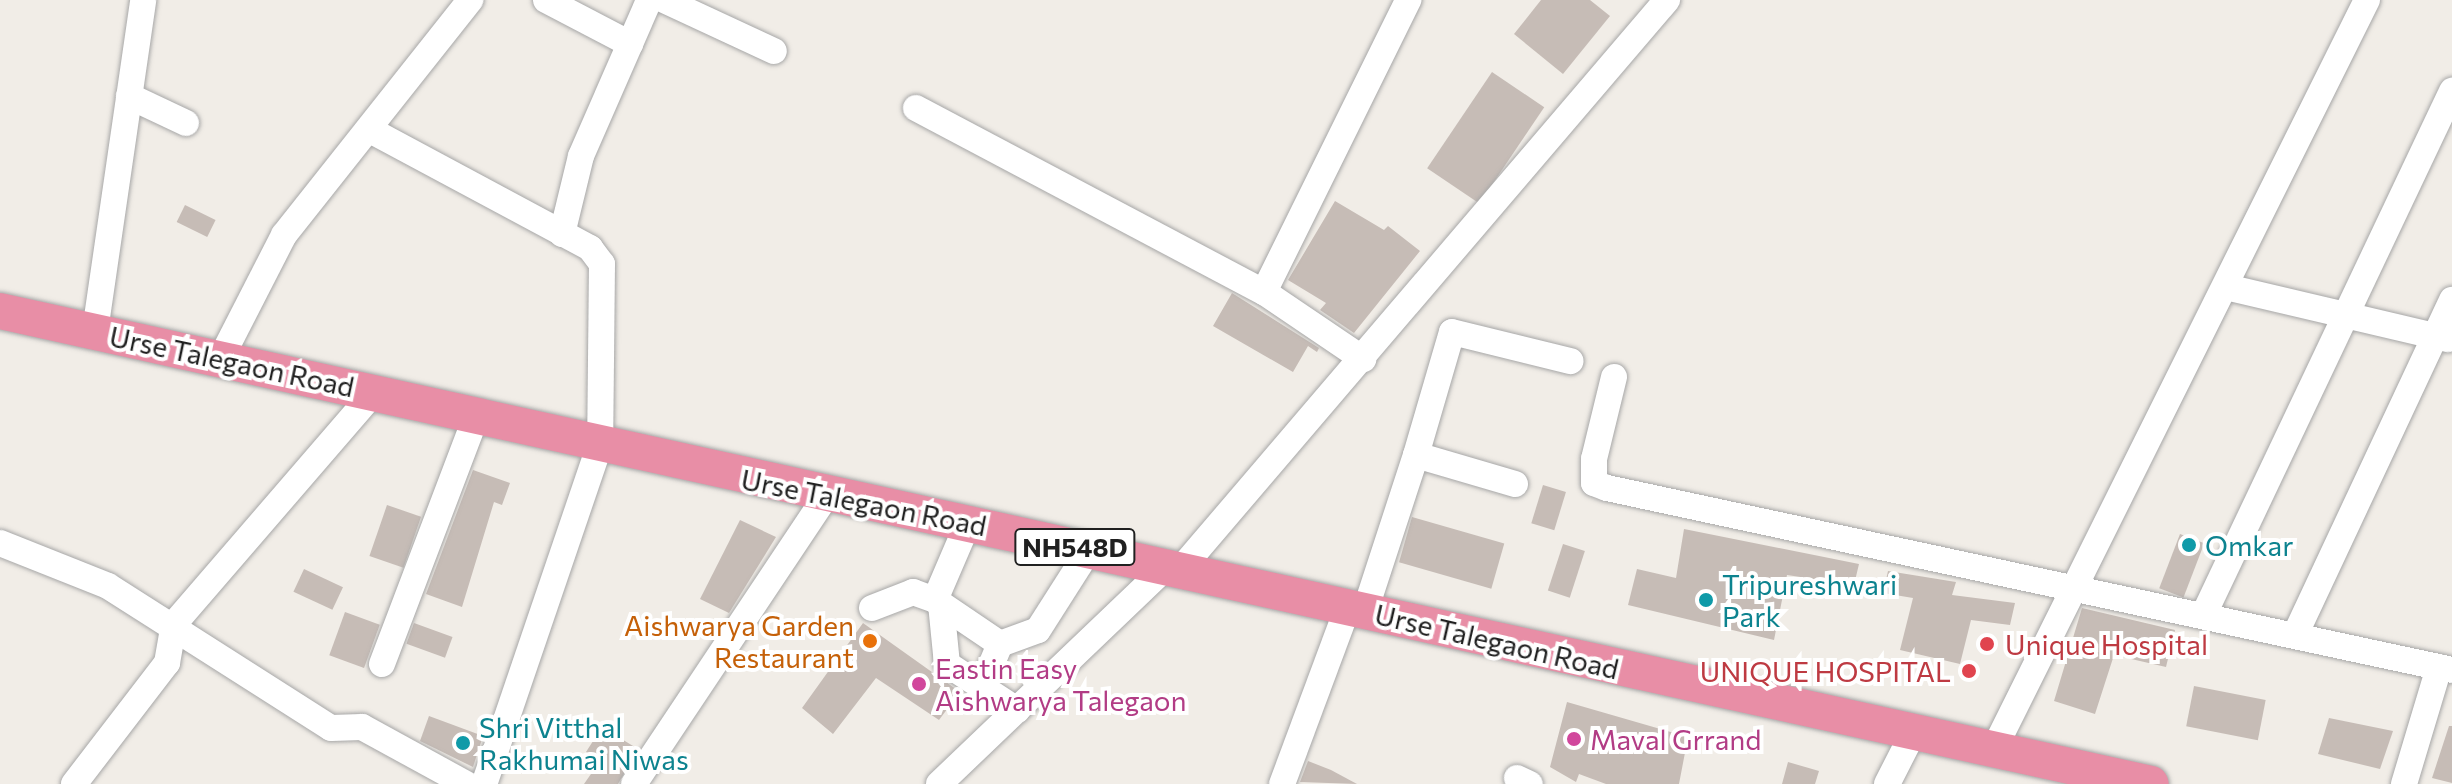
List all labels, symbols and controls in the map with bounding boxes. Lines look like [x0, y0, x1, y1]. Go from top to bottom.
street label: Urse Talegaon Road [107, 319, 357, 403]
street label: Urse Talegaon Road [738, 462, 990, 542]
road number: NH548D [1013, 525, 1137, 569]
place label: Omkar [2205, 528, 2293, 562]
marker: Omkar [2180, 536, 2198, 554]
place label: Tripureshwari Park [1722, 567, 1897, 633]
marker: Tripureshwari Park [1697, 591, 1715, 609]
street label: Urse Talegaon Road [1372, 597, 1622, 685]
place label: Aishwarya Garden Restaurant [624, 608, 854, 674]
place label: Unique Hospital [2005, 627, 2208, 661]
marker: Aishwarya Garden Restaurant [861, 632, 879, 650]
marker: Unique Hospital [1976, 633, 1998, 655]
place label: Eastin Easy Aishwarya Talegaon [935, 651, 1187, 717]
place label: UNIQUE HOSPITAL [1700, 654, 1951, 688]
marker: UNIQUE HOSPITAL [1958, 660, 1980, 682]
marker: Eastin Easy Aishwarya Talegaon [910, 675, 928, 693]
place label: Shri Vitthal Rakhumai Niwas [479, 710, 689, 776]
place label: Maval Grrand [1590, 722, 1762, 756]
marker: Maval Grrand [1565, 730, 1583, 748]
marker: Shri Vitthal Rakhumai Niwas [454, 734, 472, 752]

